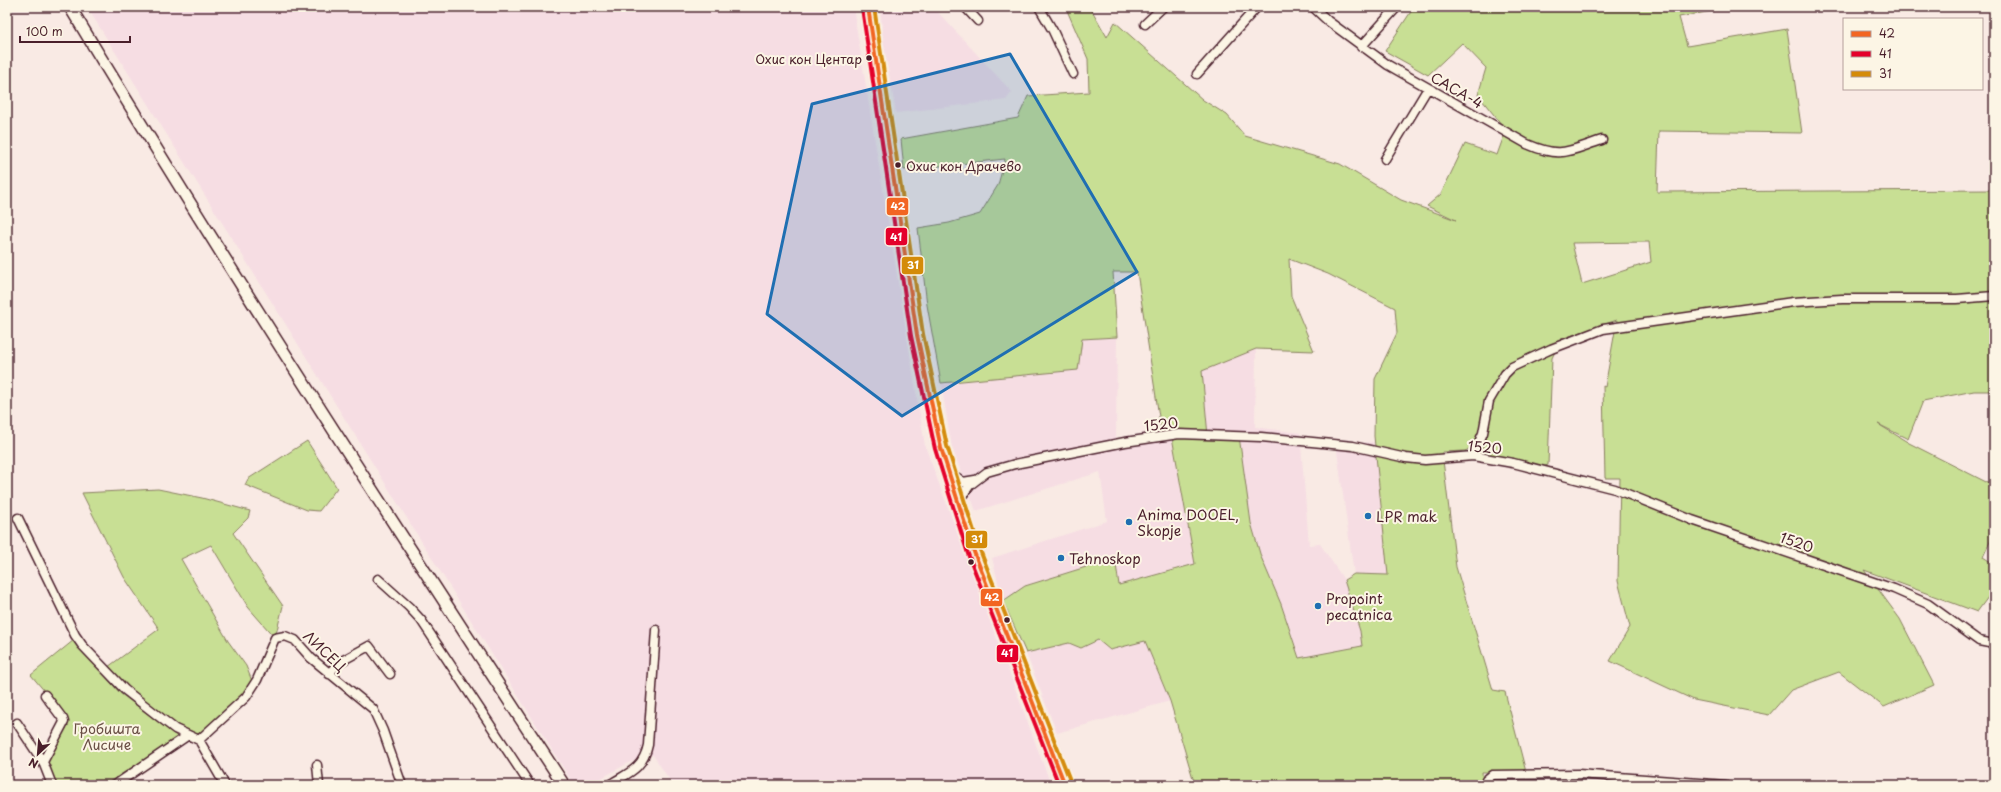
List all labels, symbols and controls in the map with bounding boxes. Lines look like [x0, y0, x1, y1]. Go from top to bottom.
scale bar [20, 18, 130, 44]
legend [1843, 18, 1983, 90]
text: 100 m [26, 22, 63, 40]
text: 42 [1879, 24, 1895, 42]
text: 41 [1879, 44, 1892, 62]
place label: Охис кон Центар [755, 49, 862, 68]
marker: Охис кон Центар [864, 53, 874, 63]
text: 31 [1879, 64, 1892, 82]
street label: САСА-4 [1427, 67, 1487, 113]
place label: Охис кон Драчево [906, 156, 1021, 175]
marker: Охис кон Драчево [893, 160, 903, 170]
line badge: 42 [886, 197, 909, 216]
text: 42 [891, 197, 906, 214]
line badge: 41 [885, 227, 908, 246]
text: 41 [890, 228, 902, 245]
line badge: 31 [901, 256, 924, 275]
text: 31 [907, 256, 919, 273]
street label: 1520 [1143, 412, 1179, 436]
street label: 1520 [1467, 435, 1503, 459]
place label: Anima DOOEL, Skopje [1137, 504, 1239, 541]
place label: LPR mak [1376, 506, 1437, 527]
marker: LPR mak [1363, 511, 1373, 521]
marker: Anima DOOEL, Skopje [1124, 517, 1134, 527]
street label: 1520 [1777, 527, 1817, 557]
line badge: 31 [965, 530, 988, 549]
text: 31 [971, 530, 983, 547]
place label: Tehnoskop [1069, 548, 1141, 569]
marker: Tehnoskop [1056, 553, 1066, 563]
unlabelled marker [966, 557, 976, 567]
line badge: 42 [980, 588, 1003, 607]
text: 42 [985, 588, 1000, 605]
place label: Propoint pecatnica [1326, 588, 1392, 625]
marker: Propoint pecatnica [1313, 601, 1323, 611]
unlabelled marker [1002, 615, 1012, 625]
street label: ЛИСЕЦ [299, 626, 351, 676]
line badge: 41 [996, 644, 1019, 663]
text: 41 [1001, 644, 1013, 661]
park label: Гробишта Лисиче [74, 718, 141, 755]
north arrow [18, 734, 58, 774]
text: N [25, 754, 41, 773]

